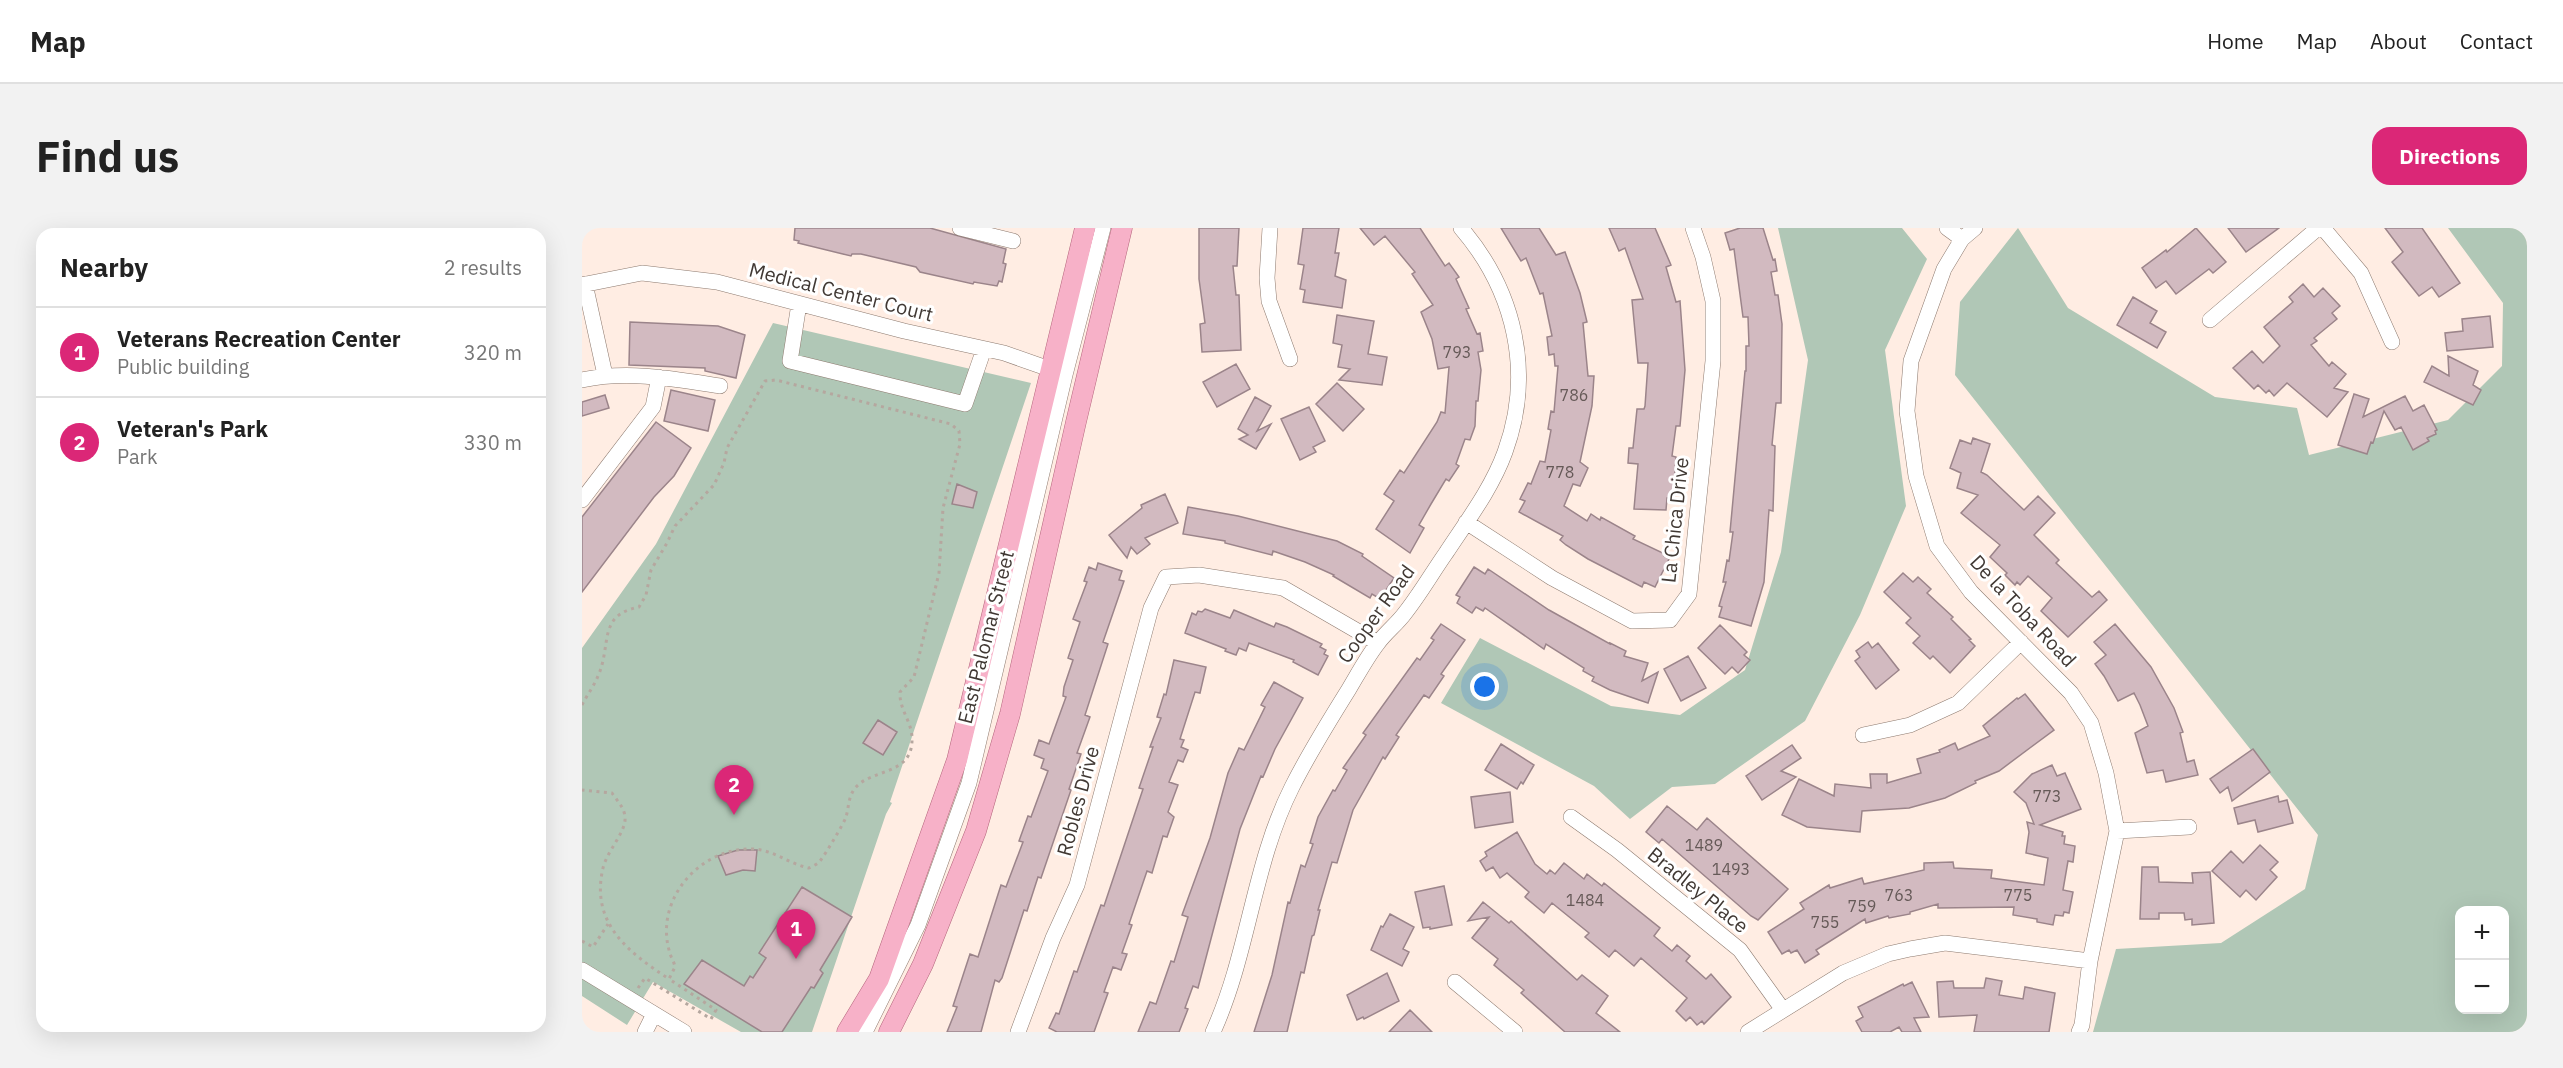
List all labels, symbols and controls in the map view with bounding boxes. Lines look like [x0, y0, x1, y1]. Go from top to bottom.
text: Map [30, 23, 86, 60]
text: Home [2207, 27, 2264, 55]
text: Map [2297, 27, 2337, 55]
text: About [2370, 27, 2427, 55]
text: Contact [2460, 27, 2533, 55]
button: Directions [2372, 127, 2527, 185]
text: Find us [36, 129, 179, 184]
text: Nearby [60, 250, 148, 284]
text: 2 results [444, 254, 522, 281]
street label: Medical Center Court [746, 256, 936, 327]
text: Veterans Recreation Center [117, 324, 401, 353]
text: 1 [74, 339, 86, 366]
text: 320 m [464, 339, 522, 366]
house number: 793 [1443, 342, 1471, 362]
text: Public building [117, 353, 249, 380]
house number: 786 [1560, 385, 1588, 405]
text: Veteran's Park [117, 414, 268, 443]
text: 2 [74, 429, 86, 456]
text: 330 m [464, 429, 522, 456]
text: Park [117, 443, 157, 470]
street label: La Chica Drive [1654, 456, 1695, 584]
house number: 778 [1546, 462, 1574, 482]
street label: East Palomar Street [951, 547, 1020, 726]
street label: De la Toba Road [1964, 549, 2082, 673]
street label: Cooper Road [1331, 559, 1420, 668]
your location [1470, 672, 1499, 701]
street label: Robles Drive [1050, 743, 1105, 859]
pin: 2 [714, 766, 754, 815]
house number: 773 [2033, 786, 2061, 806]
house number: 1489 [1685, 835, 1723, 855]
street label: Bradley Place [1642, 840, 1755, 939]
house number: 1493 [1712, 859, 1750, 879]
house number: 763 [1885, 885, 1913, 905]
house number: 775 [2004, 885, 2032, 905]
house number: 1484 [1566, 890, 1604, 910]
house number: 759 [1848, 896, 1876, 916]
map controls [2455, 906, 2509, 1014]
button: + [2455, 906, 2509, 960]
pin: 1 [776, 910, 816, 959]
house number: 755 [1811, 912, 1839, 932]
button: − [2455, 960, 2509, 1014]

